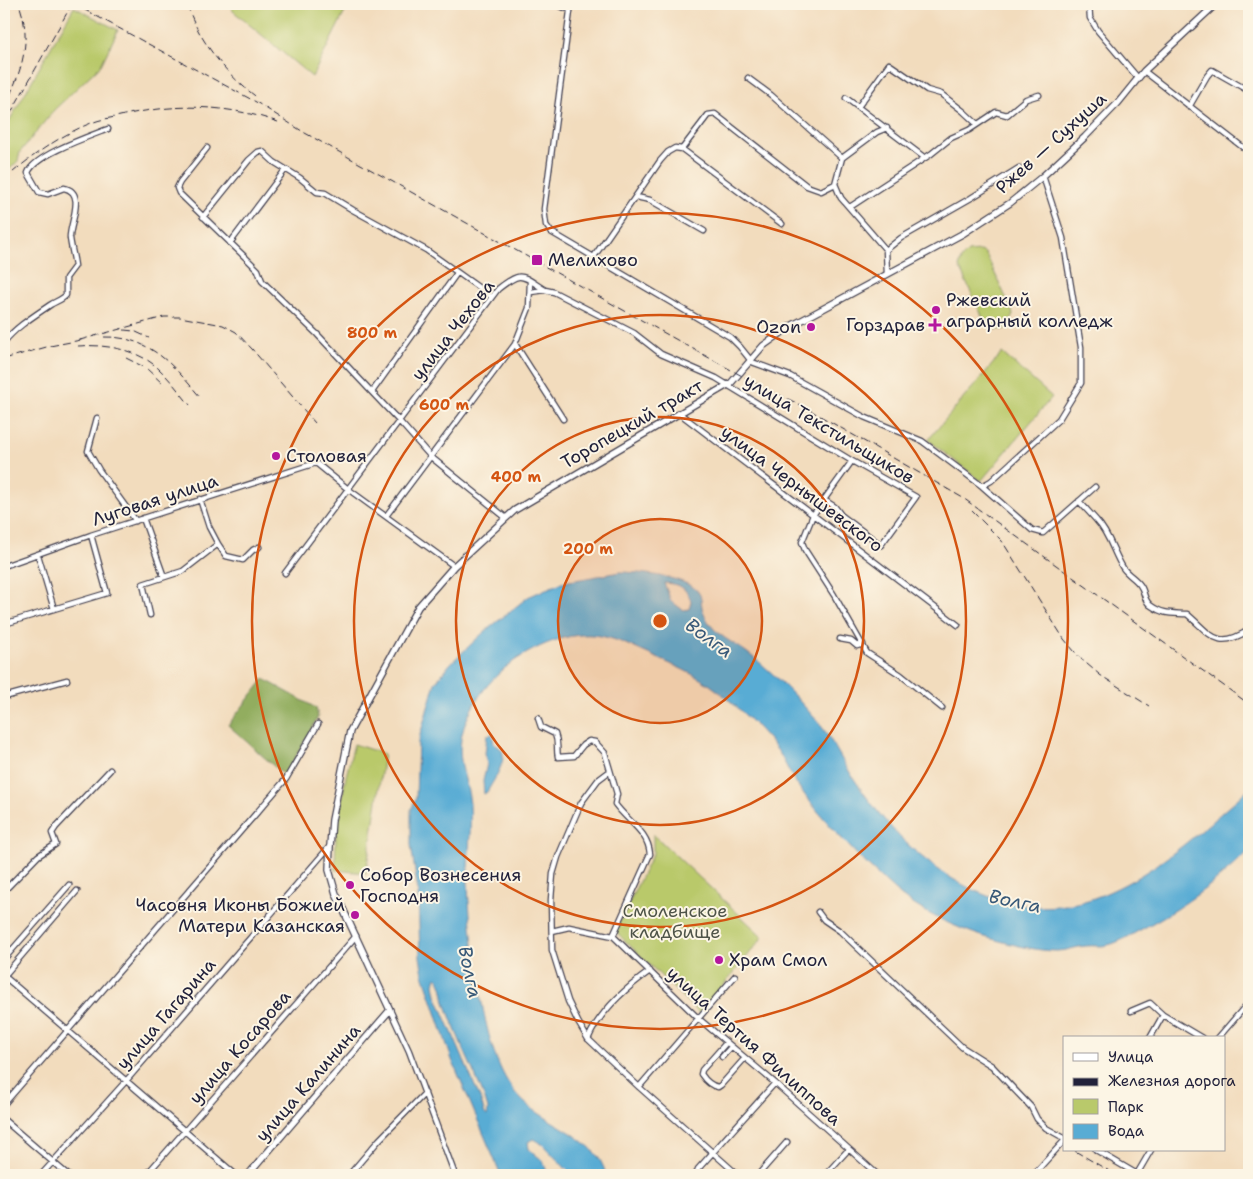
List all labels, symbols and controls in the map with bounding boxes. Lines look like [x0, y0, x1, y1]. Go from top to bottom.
street label: Ржев — Сухуша [990, 87, 1112, 199]
place label: Мелихово [548, 248, 638, 272]
marker: Мелихово [530, 253, 544, 267]
street label: улица Чехова [406, 274, 500, 386]
place label: Ржевский аграрный колледж [946, 288, 1113, 333]
marker: Ржевский аграрный колледж [930, 304, 942, 316]
place label: Горздрав [846, 313, 925, 337]
place label: Ozon [756, 315, 801, 339]
marker: Горздрав [929, 319, 941, 331]
marker: Ozon [805, 321, 817, 333]
text: 800 m [347, 323, 397, 343]
street label: улица Текстильщиков [740, 369, 918, 489]
street label: Торопецкий тракт [557, 373, 708, 474]
text: 600 m [419, 395, 469, 415]
street label: улица Чернышевского [716, 420, 888, 558]
place label: Столовая [286, 444, 367, 468]
marker: Столовая [270, 450, 282, 462]
text: 400 m [491, 467, 541, 487]
street label: Луговая улица [89, 468, 221, 532]
text: 200 m [563, 539, 613, 559]
centre of rings [651, 612, 669, 630]
water label: Волга [680, 612, 738, 664]
place label: Собор Вознесения Господня [360, 863, 522, 908]
marker: Собор Вознесения Господня [344, 879, 356, 891]
water label: Волга [987, 883, 1043, 919]
place label: Часовня Иконы Божией Матери Казанская [136, 893, 345, 938]
park label: Смоленское кладбище [622, 899, 728, 944]
marker: Часовня Иконы Божией Матери Казанская [349, 909, 361, 921]
water label: Волга [452, 944, 488, 1000]
place label: Храм Смол [729, 948, 827, 972]
street label: улица Гагарина [111, 953, 221, 1075]
marker: Храм Смол [713, 954, 725, 966]
street label: улица Тертия Филиппова [662, 961, 846, 1131]
street label: улица Косарова [184, 985, 296, 1109]
street label: улица Калинина [250, 1019, 366, 1147]
legend [1063, 1036, 1226, 1152]
text: Улица [1108, 1047, 1154, 1067]
text: Железная дорога [1108, 1071, 1236, 1091]
text: Парк [1108, 1097, 1144, 1117]
text: Вода [1108, 1121, 1145, 1141]

